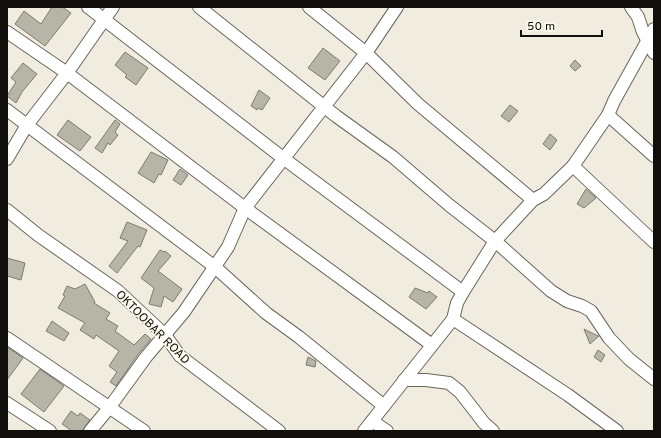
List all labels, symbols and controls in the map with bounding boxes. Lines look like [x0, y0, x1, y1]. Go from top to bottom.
scale bar [521, 12, 602, 38]
text: 50 m [527, 19, 555, 35]
street label: OKTOOBAR ROAD [112, 287, 193, 368]

